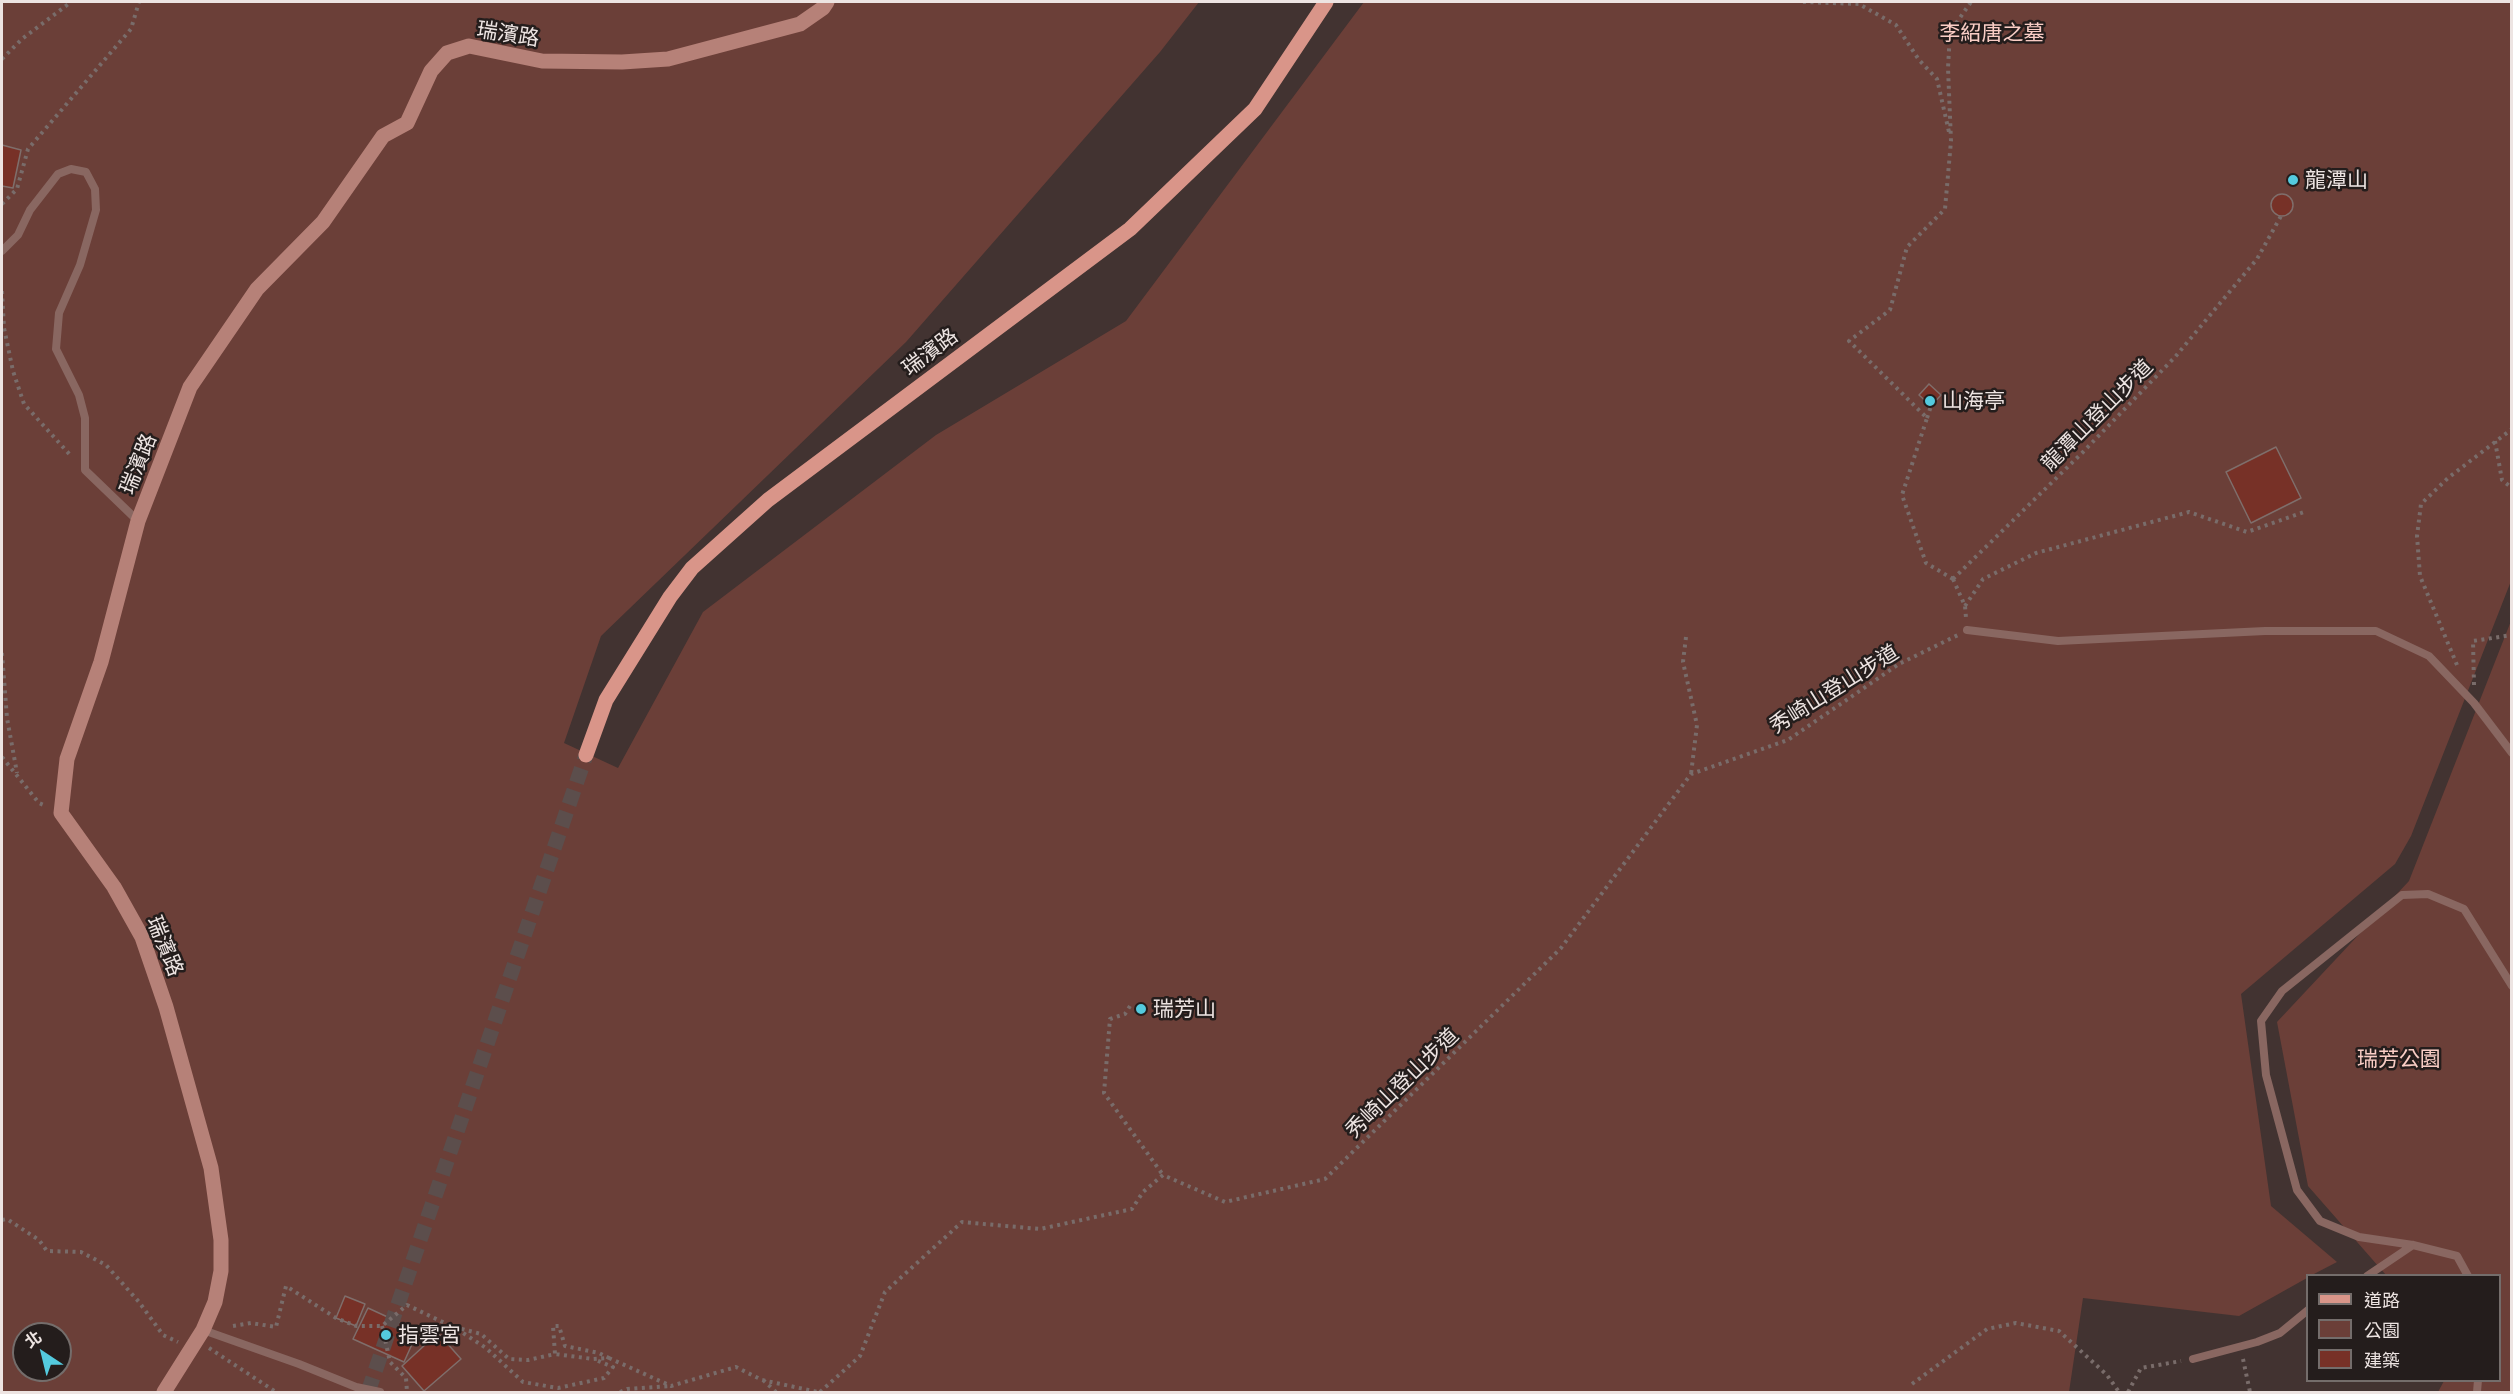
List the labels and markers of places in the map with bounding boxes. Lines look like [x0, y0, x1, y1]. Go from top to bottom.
place label: 龍潭山 [2305, 167, 2368, 193]
marker: 龍潭山 [2286, 173, 2300, 187]
place label: 山海亭 [1942, 388, 2005, 414]
marker: 山海亭 [1923, 394, 1937, 408]
place label: 瑞芳山 [1153, 996, 1216, 1022]
marker: 瑞芳山 [1134, 1002, 1148, 1016]
place label: 指雲宮 [398, 1322, 461, 1348]
marker: 指雲宮 [379, 1328, 393, 1342]

